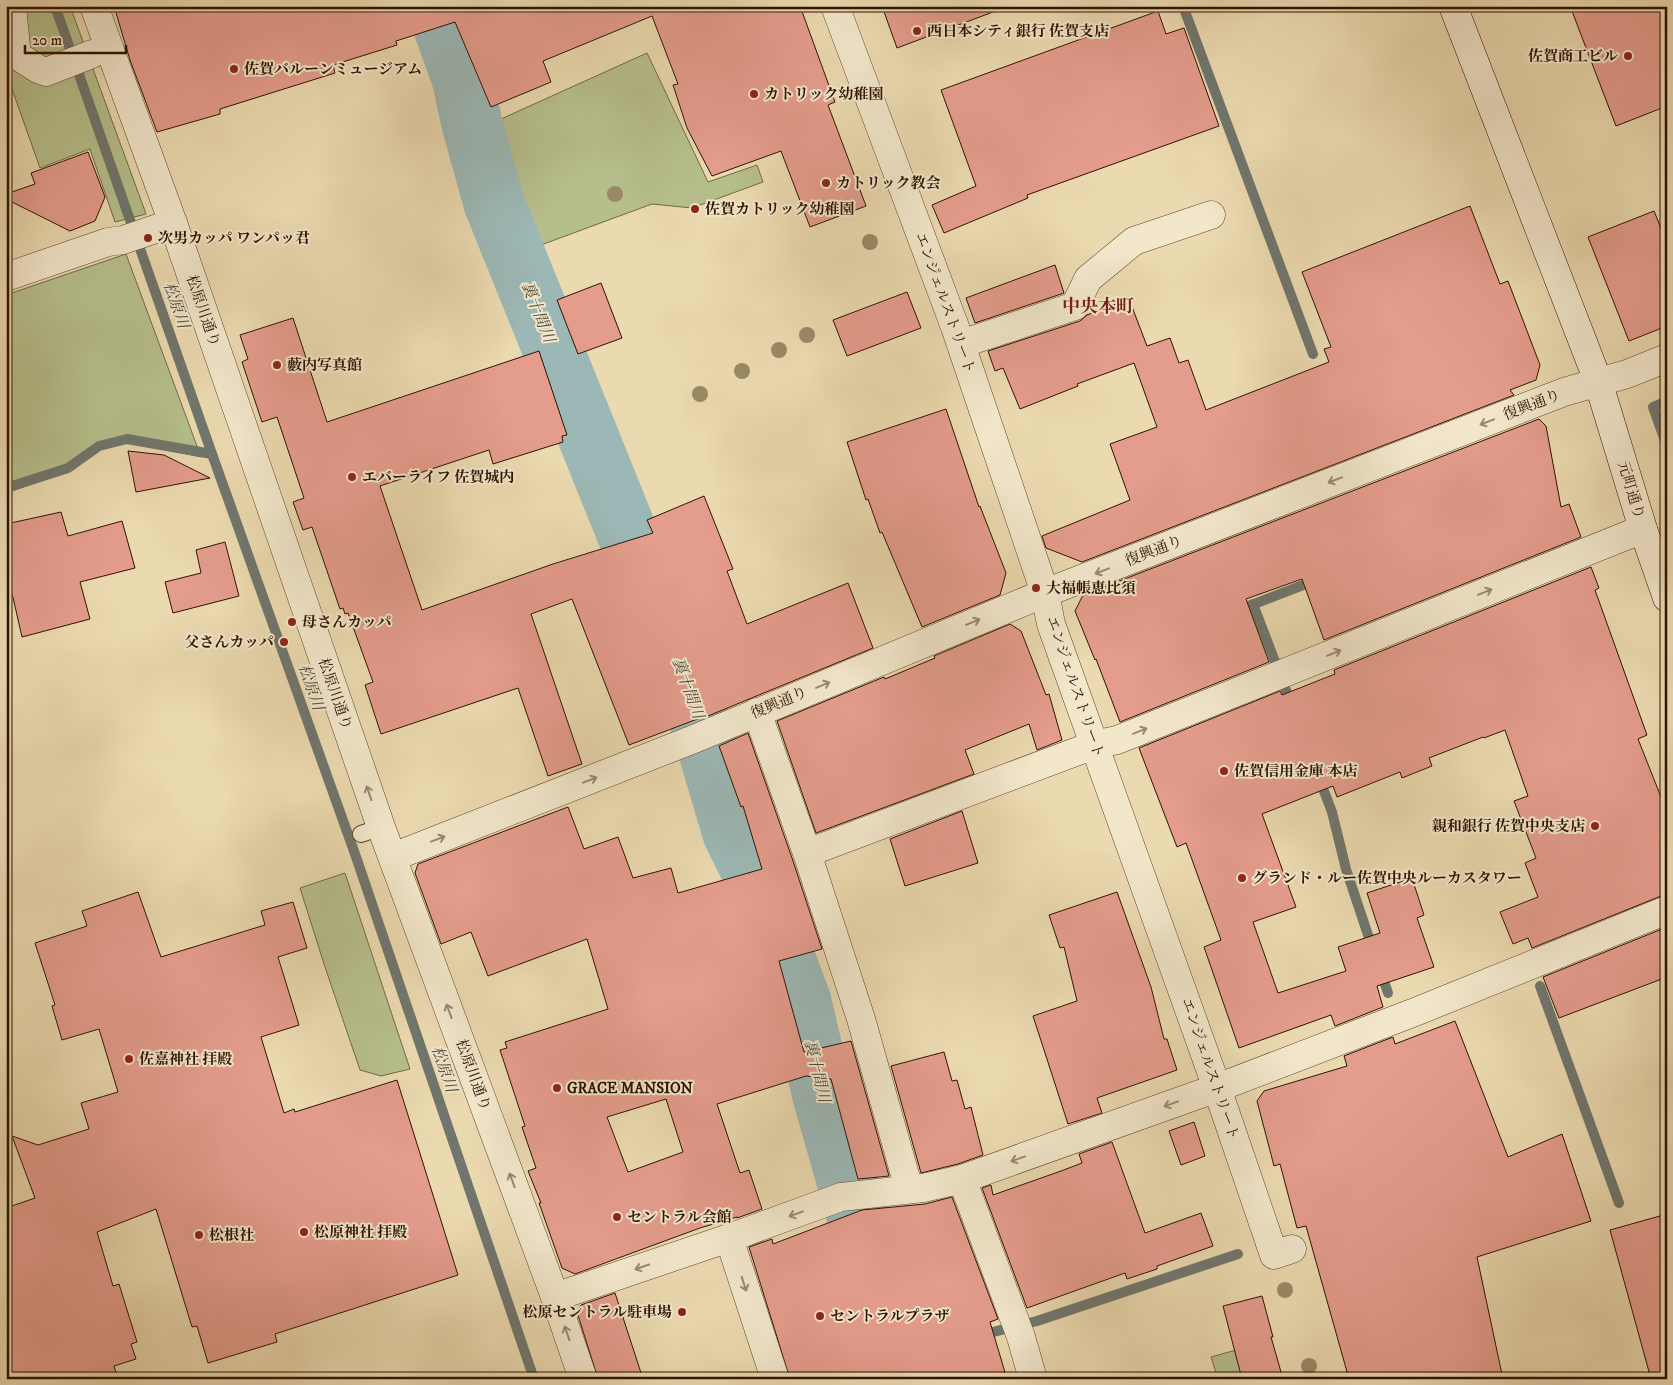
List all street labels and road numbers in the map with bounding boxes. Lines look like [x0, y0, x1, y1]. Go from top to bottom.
street label: エンジェルストリート [911, 230, 979, 376]
street label: 松原川通り [182, 272, 224, 350]
street label: 復興通り [1501, 385, 1563, 425]
street label: 元町通り [1613, 459, 1649, 521]
street label: 復興通り [1123, 531, 1185, 571]
street label: エンジェルストリート [1042, 614, 1108, 760]
street label: 松原川通り [314, 655, 356, 733]
street label: 復興通り [748, 683, 810, 723]
street label: エンジェルストリート [1177, 996, 1243, 1142]
street label: 松原川通り [451, 1037, 495, 1113]

